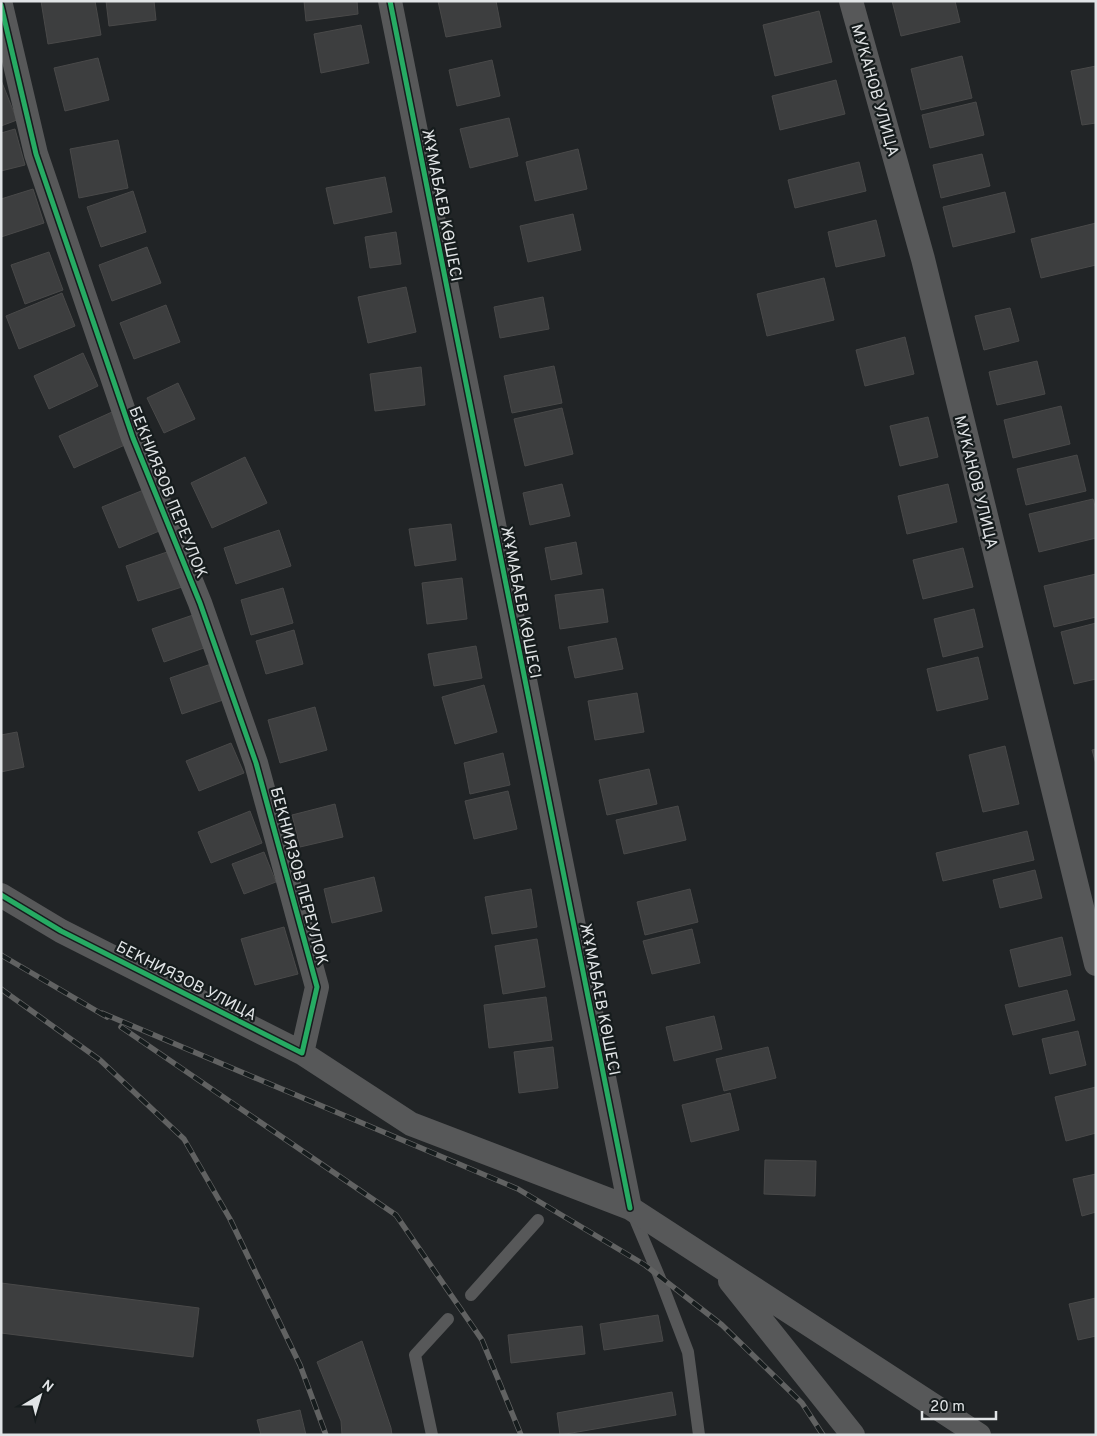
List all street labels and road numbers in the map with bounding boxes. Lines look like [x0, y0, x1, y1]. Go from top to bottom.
street label: МУКАНОВ УЛИЦА [846, 22, 903, 159]
street label: ЖҰМАБАЕВ КӨШЕСІ [416, 127, 466, 283]
street label: БЕКНИЯЗОВ ПЕРЕУЛОК [123, 404, 211, 582]
street label: МУКАНОВ УЛИЦА [949, 414, 1001, 551]
street label: ЖҰМАБАЕВ КӨШЕСІ [495, 524, 545, 680]
street label: БЕКНИЯЗОВ ПЕРЕУЛОК [265, 785, 331, 968]
street label: ЖҰМАБАЕВ КӨШЕСІ [574, 921, 624, 1077]
street label: БЕКНИЯЗОВ УЛИЦА [112, 938, 260, 1026]

